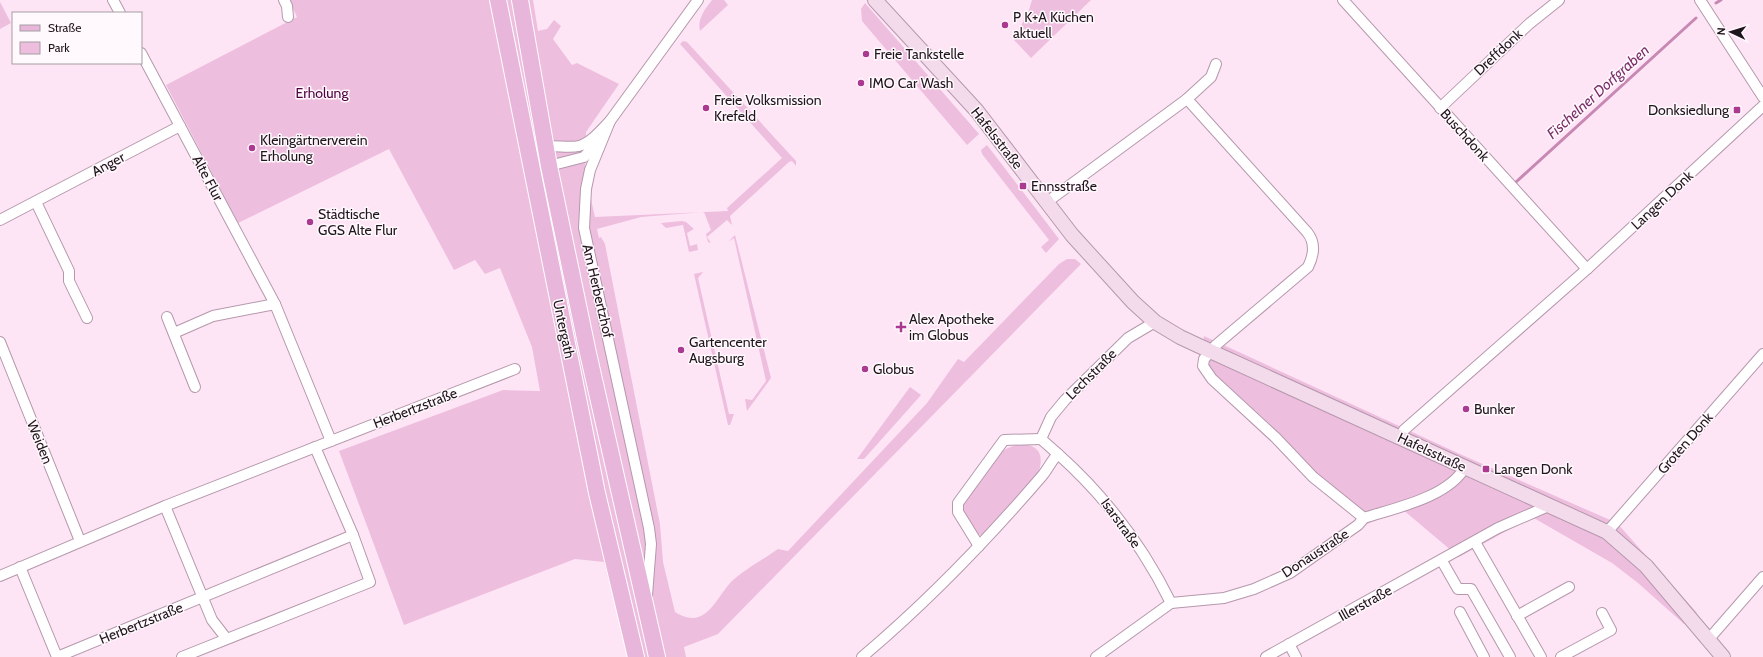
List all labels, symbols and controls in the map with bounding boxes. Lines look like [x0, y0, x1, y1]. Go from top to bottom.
place label: P K+A Küchen aktuell [1013, 8, 1094, 42]
legend [12, 12, 142, 64]
north arrow [1711, 12, 1751, 52]
text: Straße [48, 20, 81, 35]
marker: P K+A Küchen aktuell [1000, 20, 1010, 30]
street label: Dreffdonk [1470, 24, 1527, 79]
text: N [1714, 27, 1728, 36]
text: Park [48, 40, 70, 55]
water label: Fischelner Dorfgraben [1543, 41, 1653, 143]
place label: Freie Tankstelle [874, 45, 964, 63]
marker: Freie Tankstelle [861, 49, 871, 59]
place label: IMO Car Wash [869, 74, 953, 92]
marker: IMO Car Wash [856, 78, 866, 88]
park label: Erholung [296, 84, 349, 102]
place label: Freie Volksmission Krefeld [714, 91, 822, 125]
place label: Donksiedlung [1648, 101, 1730, 119]
marker: Freie Volksmission Krefeld [701, 103, 711, 113]
street label: Hafelsstraße [967, 103, 1027, 173]
street label: Buschdonk [1437, 105, 1494, 166]
marker: Donksiedlung [1732, 105, 1742, 115]
place label: Kleingärtnerverein Erholung [260, 131, 368, 165]
marker: Kleingärtnerverein Erholung [247, 143, 257, 153]
street label: Anger [88, 148, 128, 180]
street label: Alte Flur [189, 152, 228, 204]
street label: Langen Donk [1627, 166, 1697, 233]
place label: Ennsstraße [1031, 177, 1097, 195]
marker: Ennsstraße [1018, 181, 1028, 191]
place label: Städtische GGS Alte Flur [318, 205, 398, 239]
marker: Städtische GGS Alte Flur [305, 217, 315, 227]
street label: Am Herbertzhof [578, 242, 618, 340]
street label: Untergath [549, 298, 579, 360]
place label: Alex Apotheke im Globus [909, 310, 994, 344]
marker: Alex Apotheke im Globus [896, 322, 906, 332]
place label: Gartencenter Augsburg [689, 333, 767, 367]
marker: Gartencenter Augsburg [676, 345, 686, 355]
street label: Lechstraße [1062, 345, 1120, 403]
place label: Globus [873, 360, 914, 378]
marker: Globus [860, 364, 870, 374]
street label: Herbertzstraße [370, 384, 460, 432]
place label: Bunker [1474, 400, 1516, 418]
marker: Bunker [1461, 404, 1471, 414]
street label: Groten Donk [1653, 408, 1717, 478]
street label: Weiden [23, 417, 57, 467]
street label: Hafelsstraße [1395, 428, 1469, 476]
place label: Langen Donk [1494, 460, 1573, 478]
marker: Langen Donk [1481, 464, 1491, 474]
street label: Isarstraße [1097, 495, 1145, 551]
street label: Donaustraße [1278, 525, 1352, 581]
street label: Illerstraße [1335, 581, 1395, 625]
street label: Herbertzstraße [97, 598, 185, 648]

